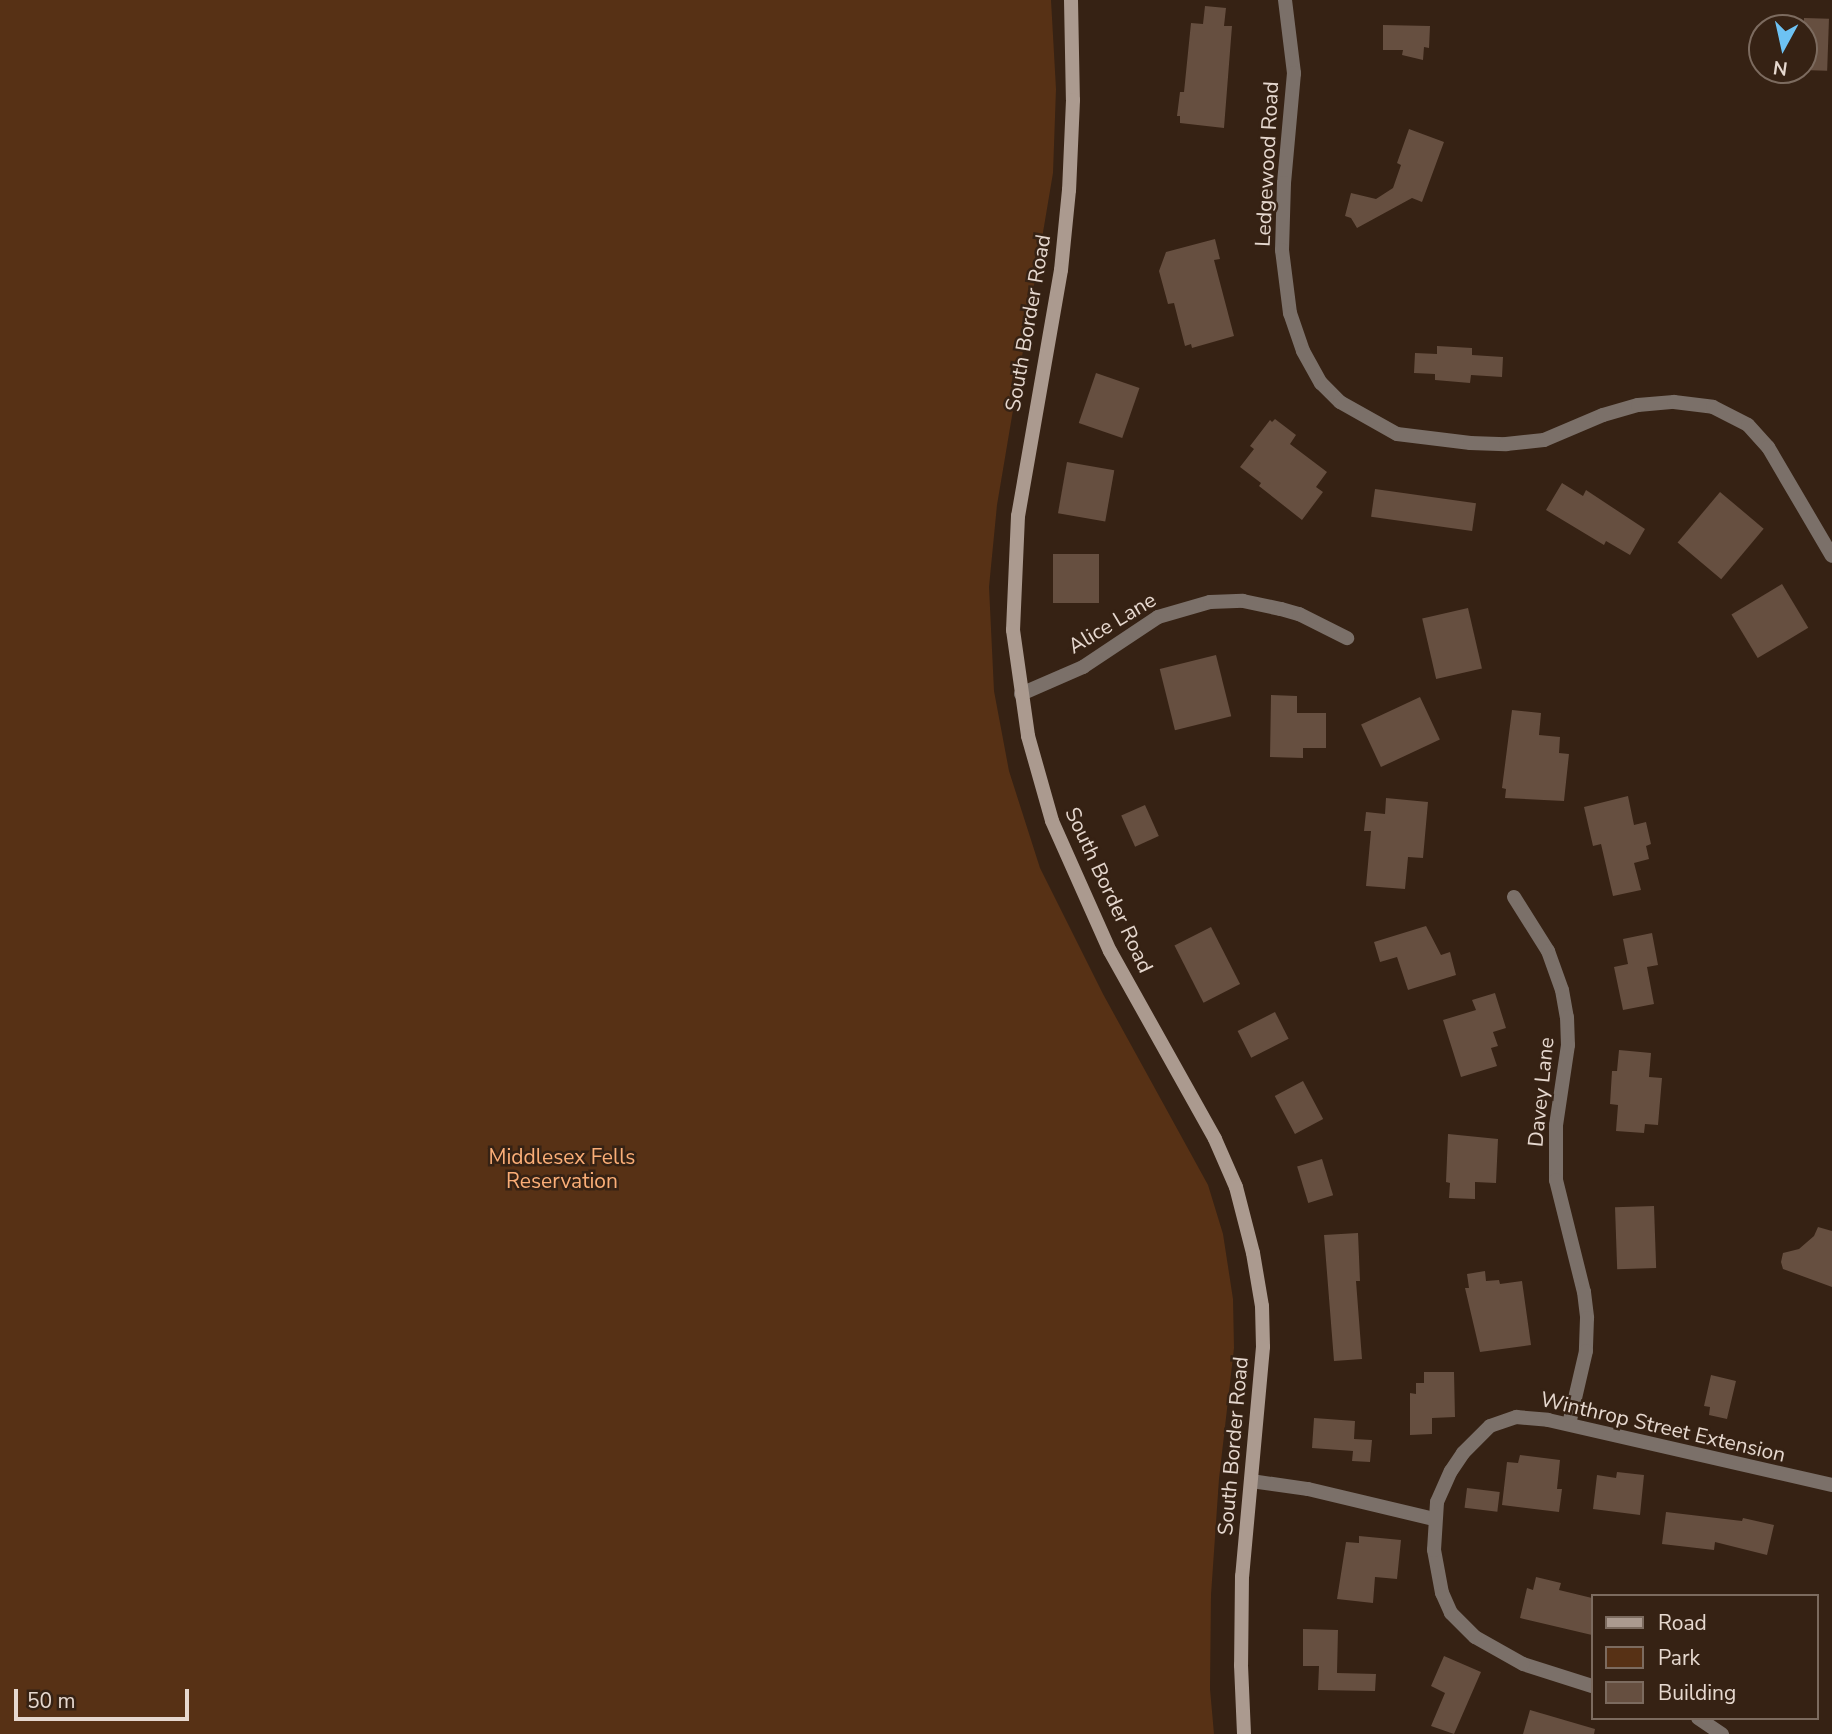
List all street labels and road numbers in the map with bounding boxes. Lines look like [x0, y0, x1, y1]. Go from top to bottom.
street label: Ledgewood Road [1250, 81, 1284, 247]
street label: South Border Road [1000, 232, 1056, 414]
street label: Alice Lane [1063, 587, 1161, 659]
street label: South Border Road [1060, 803, 1158, 977]
street label: Davey Lane [1523, 1036, 1559, 1148]
street label: South Border Road [1213, 1355, 1253, 1537]
street label: Winthrop Street Extension [1538, 1387, 1788, 1467]

